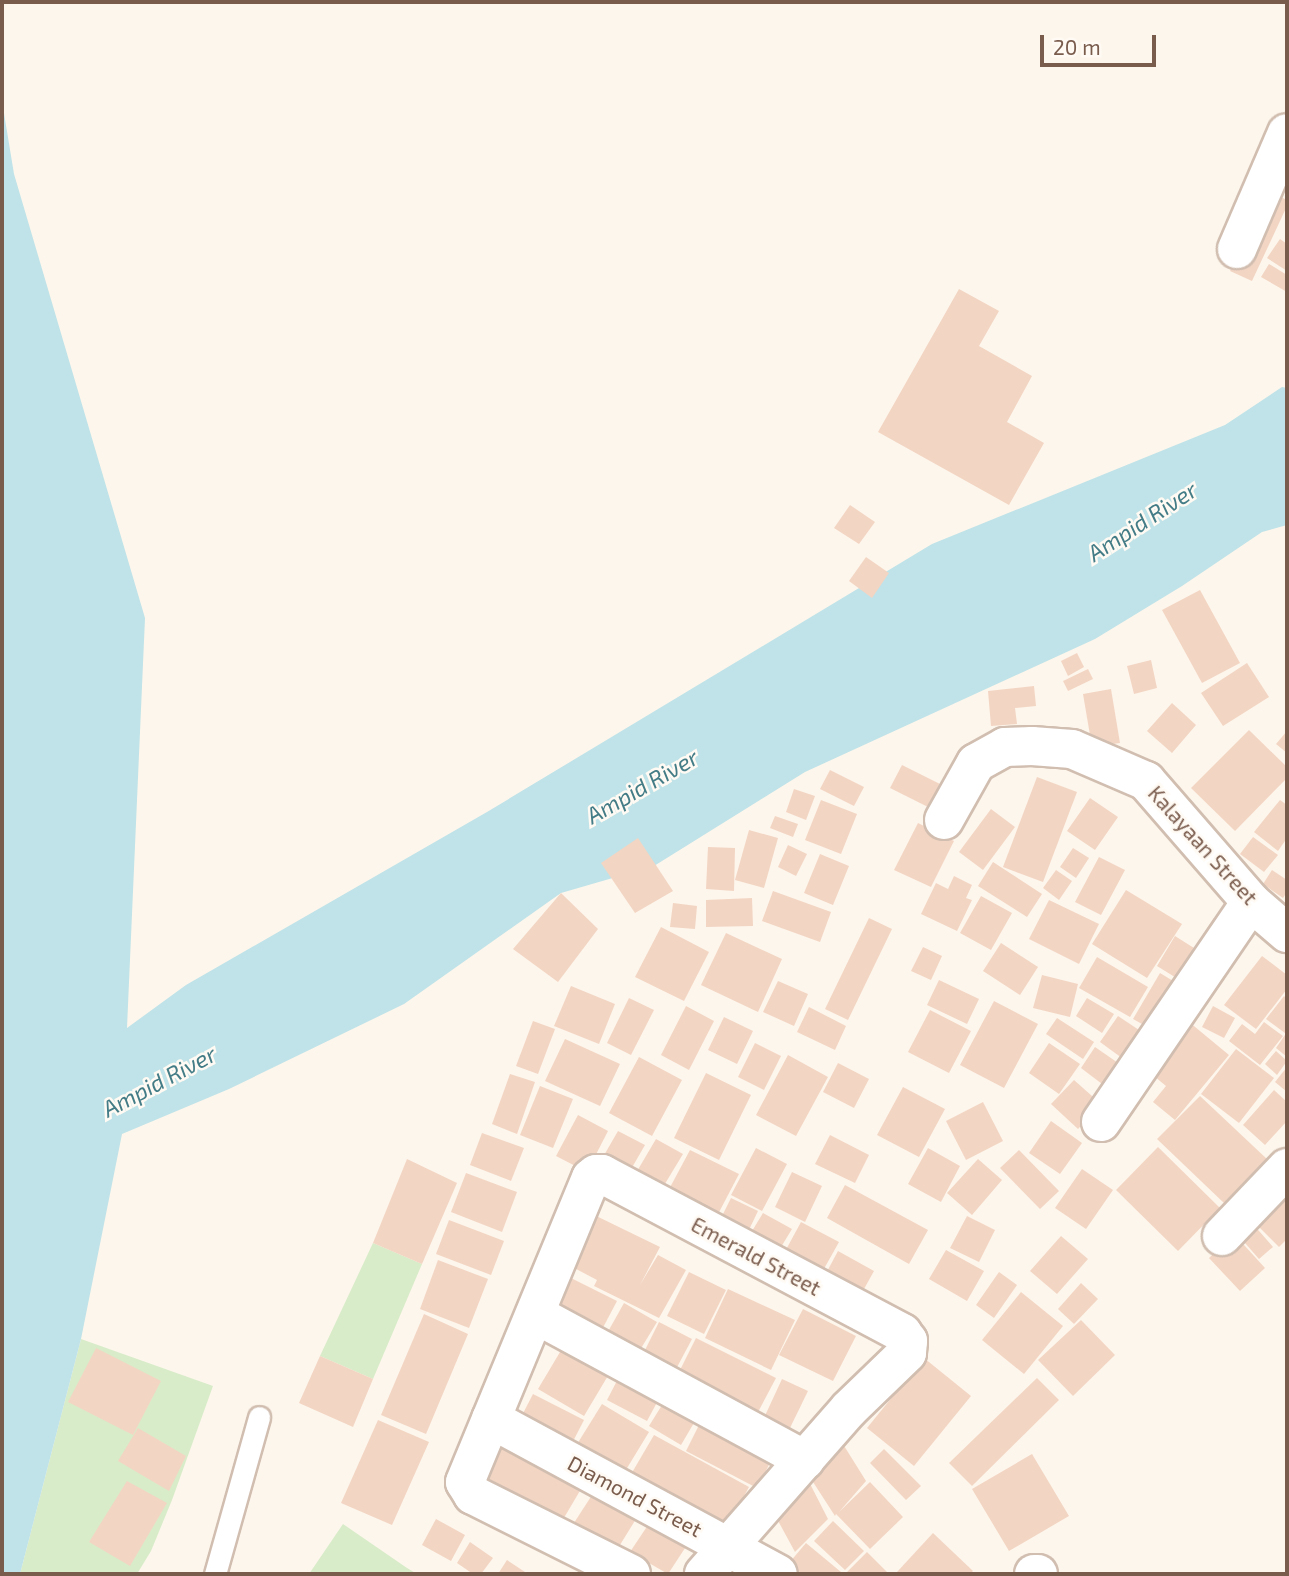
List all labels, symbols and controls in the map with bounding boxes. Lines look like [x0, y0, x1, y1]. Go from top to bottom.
scale bar [1044, 21, 1160, 65]
text: 20 m [1053, 34, 1101, 59]
water label: Ampid River [1082, 475, 1202, 567]
water label: Ampid River [581, 743, 703, 829]
street label: Kalayaan Street [1143, 780, 1263, 910]
water label: Ampid River [97, 1039, 221, 1123]
street label: Emerald Street [687, 1211, 825, 1301]
street label: Diamond Street [564, 1450, 706, 1542]

